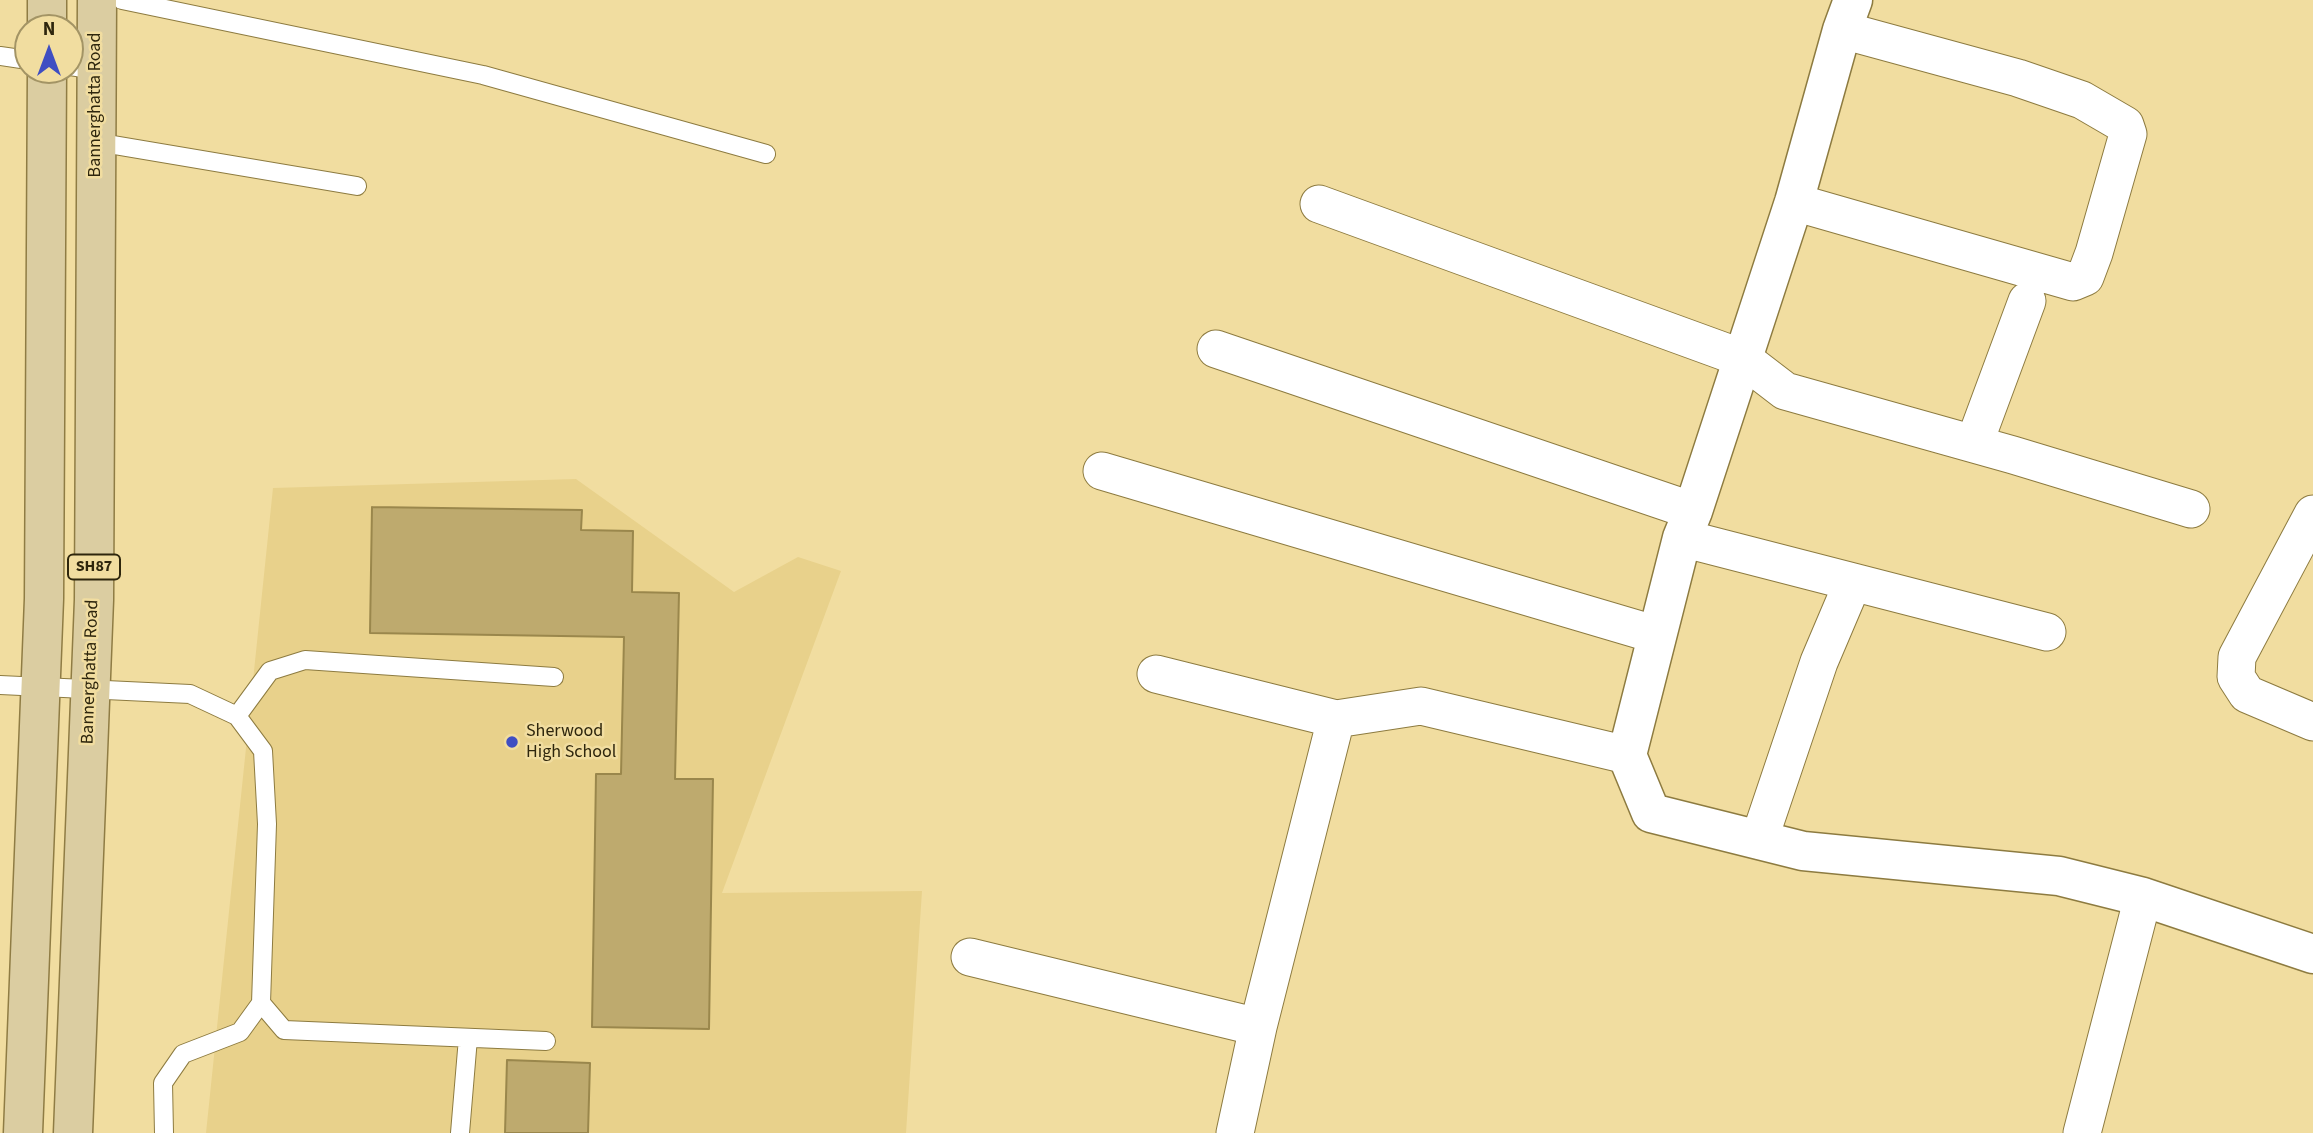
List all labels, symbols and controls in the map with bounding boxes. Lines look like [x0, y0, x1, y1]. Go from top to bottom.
north arrow [14, 14, 84, 84]
text: N [43, 16, 55, 43]
street label: Bannerghatta Road [85, 33, 107, 177]
road number: SH87 [68, 554, 120, 580]
street label: Bannerghatta Road [78, 599, 104, 745]
place label: Sherwood High School [526, 721, 616, 764]
marker: Sherwood High School [504, 734, 520, 750]

